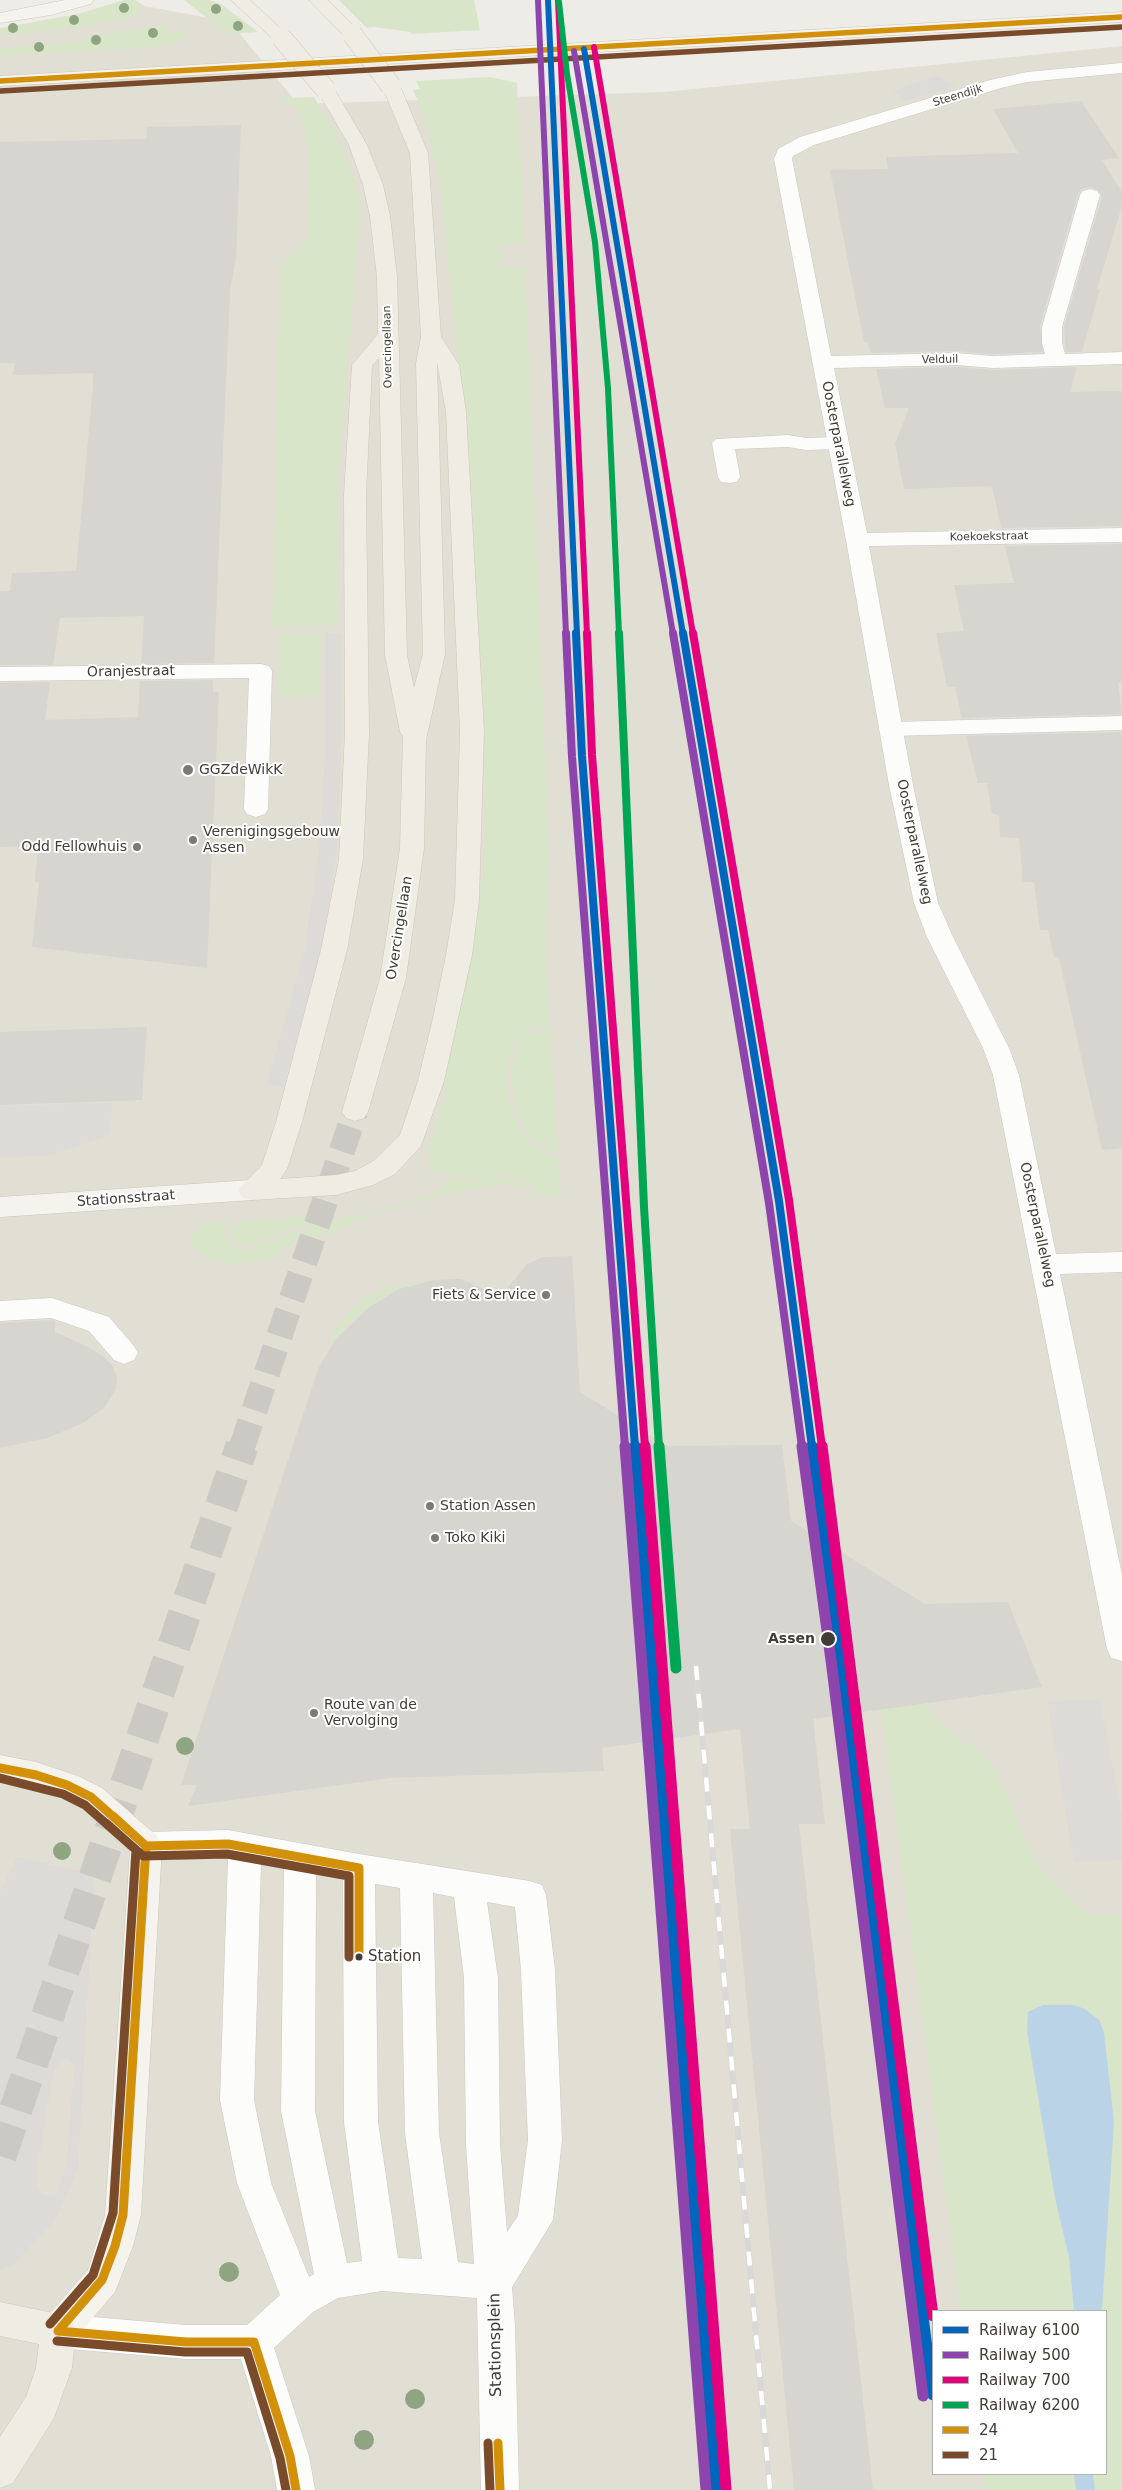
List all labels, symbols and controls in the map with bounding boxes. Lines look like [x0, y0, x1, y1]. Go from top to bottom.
street label: Steendijk [932, 82, 984, 110]
street label: Overcingellaan [381, 306, 395, 388]
street label: Velduil [922, 353, 958, 367]
street label: Oosterparallelweg [818, 380, 858, 508]
street label: Koekoekstraat [950, 530, 1028, 544]
street label: Oranjestraat [87, 663, 175, 681]
place label: GGZdeWikK [199, 762, 283, 778]
marker: GGZdeWikK [181, 763, 195, 777]
street label: Oosterparallelweg [893, 778, 935, 906]
place label: Verenigingsgebouw Assen [203, 824, 340, 856]
marker: Verenigingsgebouw Assen [187, 834, 199, 846]
place label: Odd Fellowhuis [21, 839, 127, 855]
marker: Odd Fellowhuis [131, 841, 143, 853]
street label: Overcingellaan [383, 875, 417, 981]
street label: Oosterparallelweg [1016, 1161, 1058, 1289]
street label: Stationsstraat [76, 1187, 176, 1211]
place label: Fiets & Service [432, 1287, 536, 1303]
marker: Fiets & Service [540, 1289, 552, 1301]
place label: Station Assen [440, 1498, 536, 1514]
marker: Station Assen [424, 1500, 436, 1512]
place label: Toko Kiki [445, 1530, 505, 1546]
marker: Toko Kiki [429, 1532, 441, 1544]
marker: Assen [819, 1630, 837, 1648]
place label: Assen [768, 1631, 815, 1647]
place label: Route van de Vervolging [324, 1697, 417, 1730]
marker: Route van de Vervolging [308, 1707, 320, 1719]
place label: Station [368, 1948, 421, 1966]
marker: Station [354, 1952, 364, 1962]
street label: Stationsplein [485, 2293, 507, 2397]
legend [932, 2310, 1107, 2475]
text: Railway 6100 [979, 2321, 1080, 2339]
text: Railway 500 [979, 2346, 1070, 2364]
text: Railway 700 [979, 2371, 1070, 2389]
text: Railway 6200 [979, 2396, 1080, 2414]
text: 24 [979, 2421, 998, 2439]
text: 21 [979, 2446, 998, 2464]

